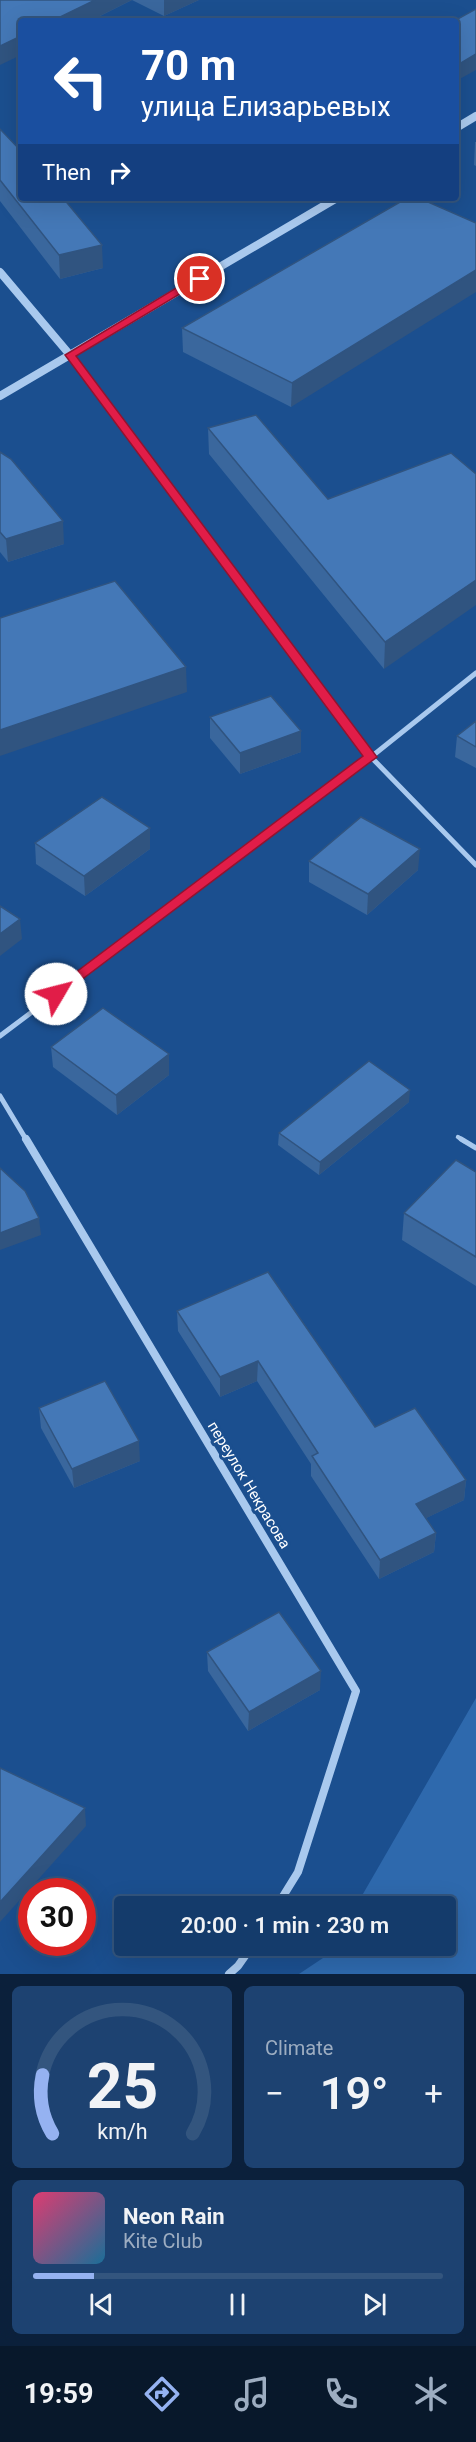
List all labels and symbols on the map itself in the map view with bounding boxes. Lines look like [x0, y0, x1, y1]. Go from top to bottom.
pin [174, 253, 225, 304]
position arrow [24, 962, 88, 1026]
street label: переулок Некрасова [204, 1418, 294, 1552]
speed limit sign: 30 [18, 1878, 96, 1956]

